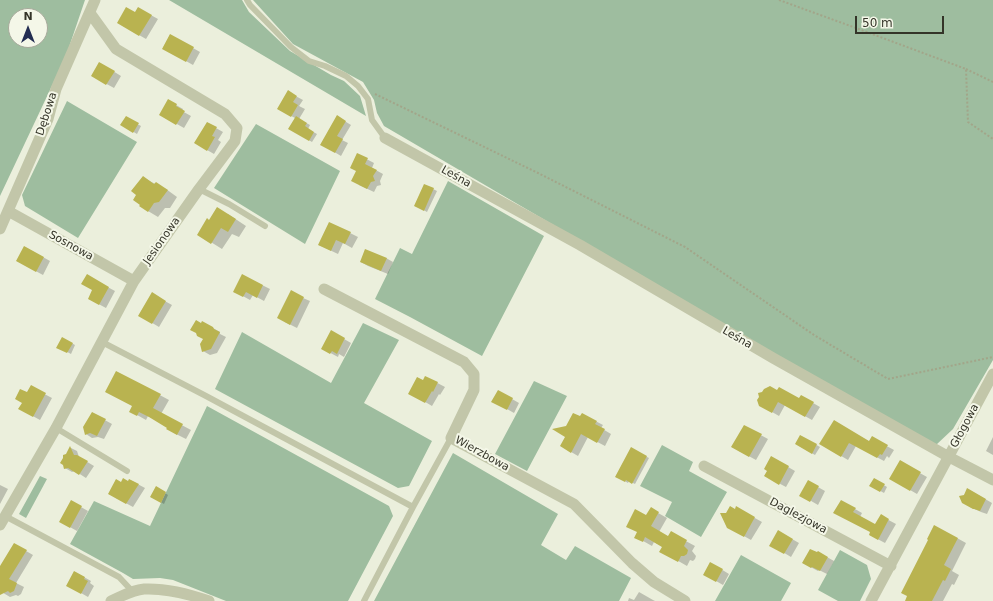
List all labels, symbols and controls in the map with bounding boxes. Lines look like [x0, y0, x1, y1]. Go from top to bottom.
north arrow [8, 8, 48, 48]
scale bar [857, 8, 946, 34]
text: N [23, 10, 33, 23]
text: 50 m [862, 16, 893, 30]
street label: Dębowa [34, 91, 60, 137]
street label: Leśna [439, 163, 473, 191]
street label: Jesionowa [141, 215, 183, 267]
street label: Sosnowa [46, 228, 96, 264]
street label: Leśna [720, 324, 754, 352]
street label: Głogowa [948, 402, 982, 450]
street label: Wierzbowa [452, 434, 512, 474]
street label: Daglezjowa [767, 495, 829, 537]

